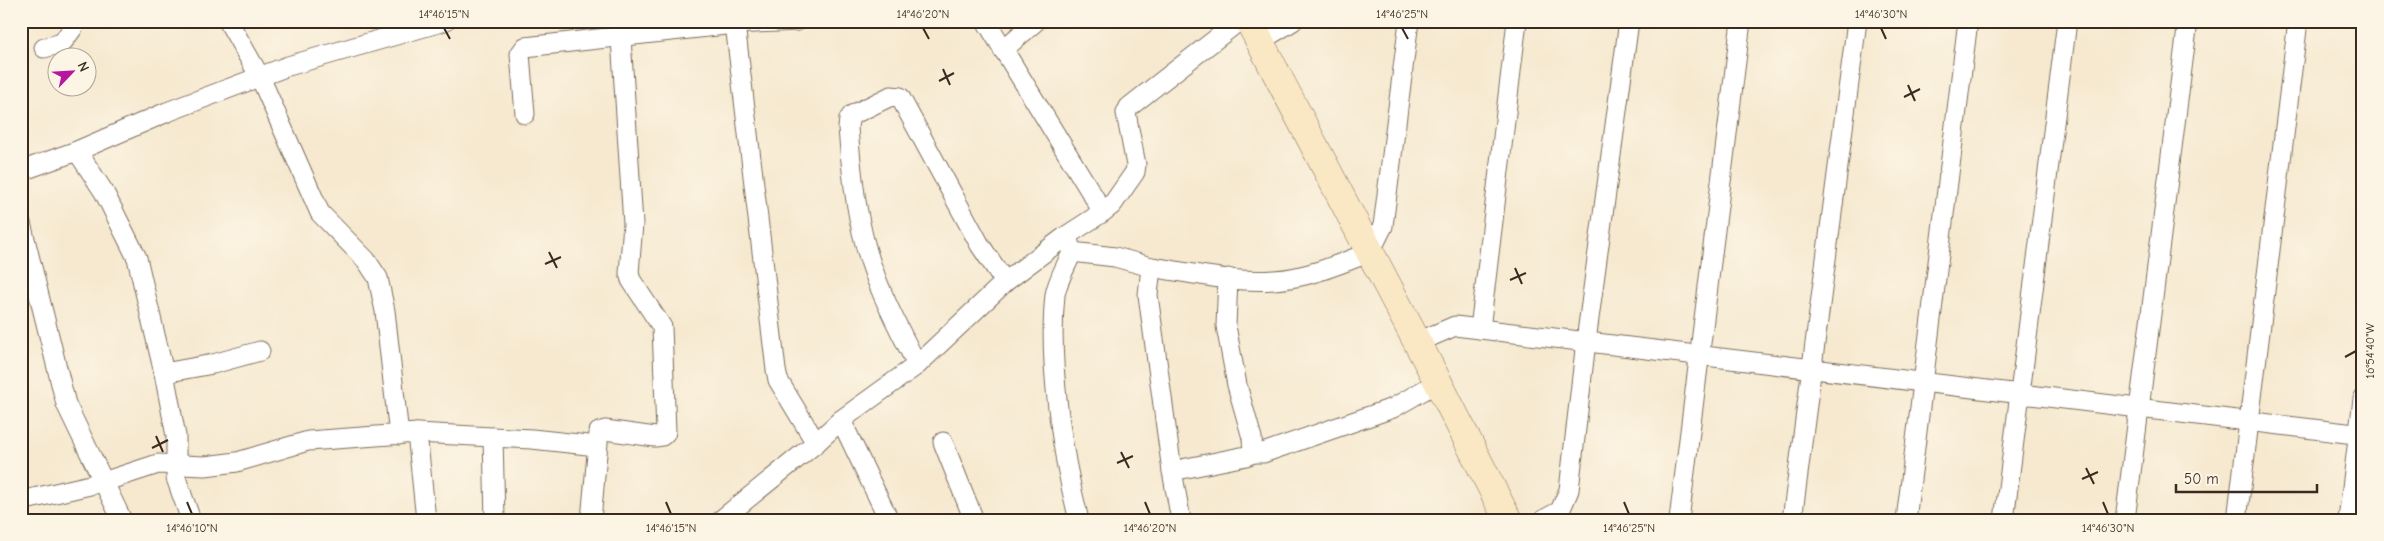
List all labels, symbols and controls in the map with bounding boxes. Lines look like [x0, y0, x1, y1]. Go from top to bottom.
text: 14°46'15"N [419, 7, 469, 21]
text: 14°46'20"N [897, 7, 949, 21]
text: 14°46'25"N [1376, 7, 1428, 21]
text: 14°46'30"N [1855, 7, 1907, 21]
north arrow [48, 48, 98, 98]
text: N [74, 59, 93, 74]
text: 16°54'40"W [2363, 323, 2377, 379]
scale bar [2176, 461, 2318, 493]
text: 50 m [2184, 470, 2219, 488]
text: 14°46'10"N [166, 521, 218, 535]
text: 14°46'15"N [646, 521, 696, 535]
text: 14°46'20"N [1124, 521, 1176, 535]
text: 14°46'25"N [1603, 521, 1655, 535]
text: 14°46'30"N [2082, 521, 2134, 535]

